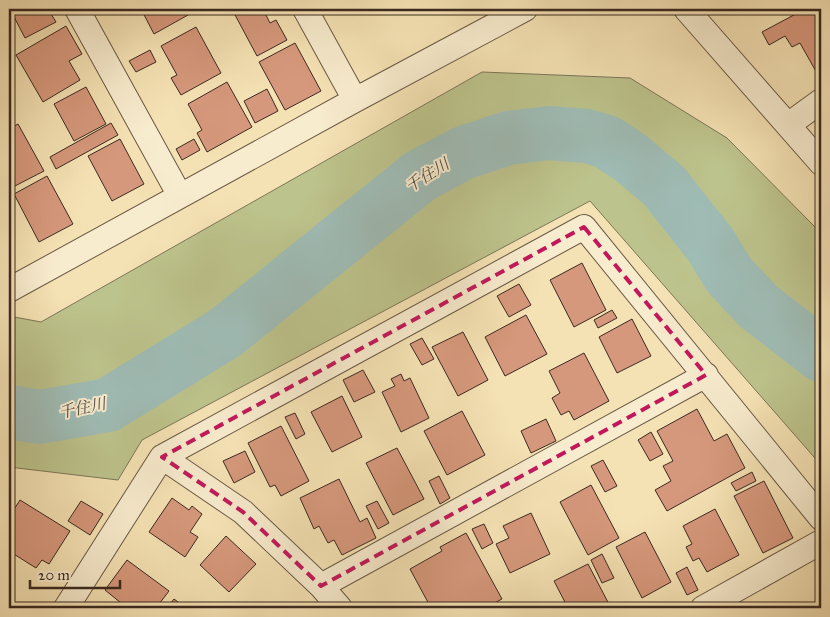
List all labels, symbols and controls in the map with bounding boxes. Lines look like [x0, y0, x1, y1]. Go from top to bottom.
water label: 千住川 [402, 153, 454, 196]
water label: 千住川 [57, 393, 109, 422]
scale bar [30, 557, 120, 589]
text: 20 m [38, 566, 70, 584]

